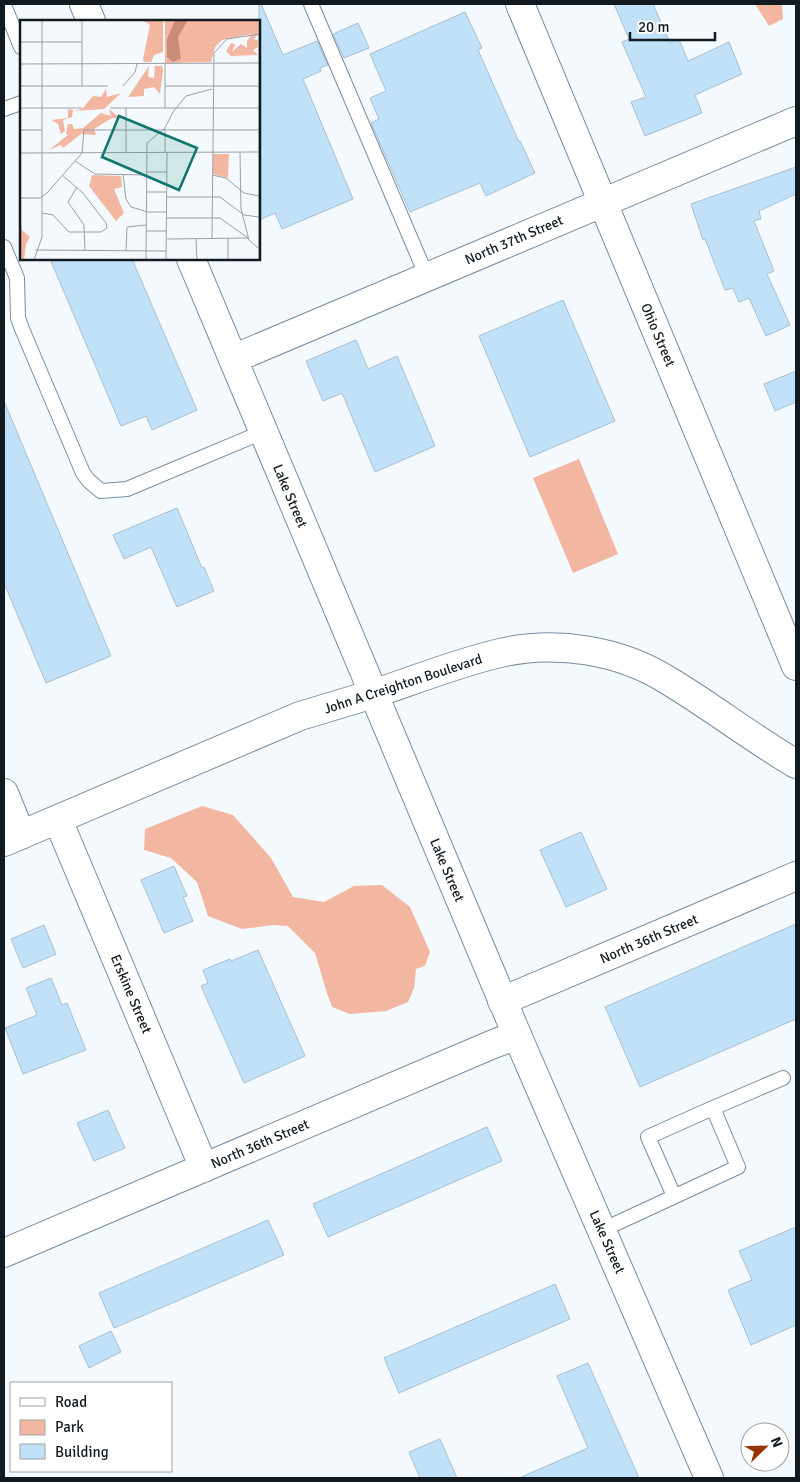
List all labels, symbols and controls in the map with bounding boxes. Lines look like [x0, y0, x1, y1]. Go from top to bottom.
scale bar [630, 10, 715, 42]
text: 20 m [638, 18, 669, 36]
inset map [20, 20, 260, 260]
street label: North 37th Street [462, 212, 566, 268]
street label: Ohio Street [637, 301, 679, 369]
street label: Lake Street [269, 462, 311, 531]
street label: John A Creighton Boulevard [322, 650, 484, 718]
street label: Lake Street [426, 836, 468, 905]
street label: North 36th Street [597, 911, 701, 967]
street label: Erskine Street [107, 952, 155, 1036]
street label: North 36th Street [208, 1116, 312, 1172]
street label: Lake Street [585, 1208, 629, 1276]
legend [10, 1382, 172, 1472]
text: Road [55, 1393, 87, 1411]
text: Park [55, 1418, 84, 1436]
north arrow [740, 1422, 790, 1472]
text: N [767, 1434, 786, 1450]
text: Building [55, 1443, 109, 1461]

